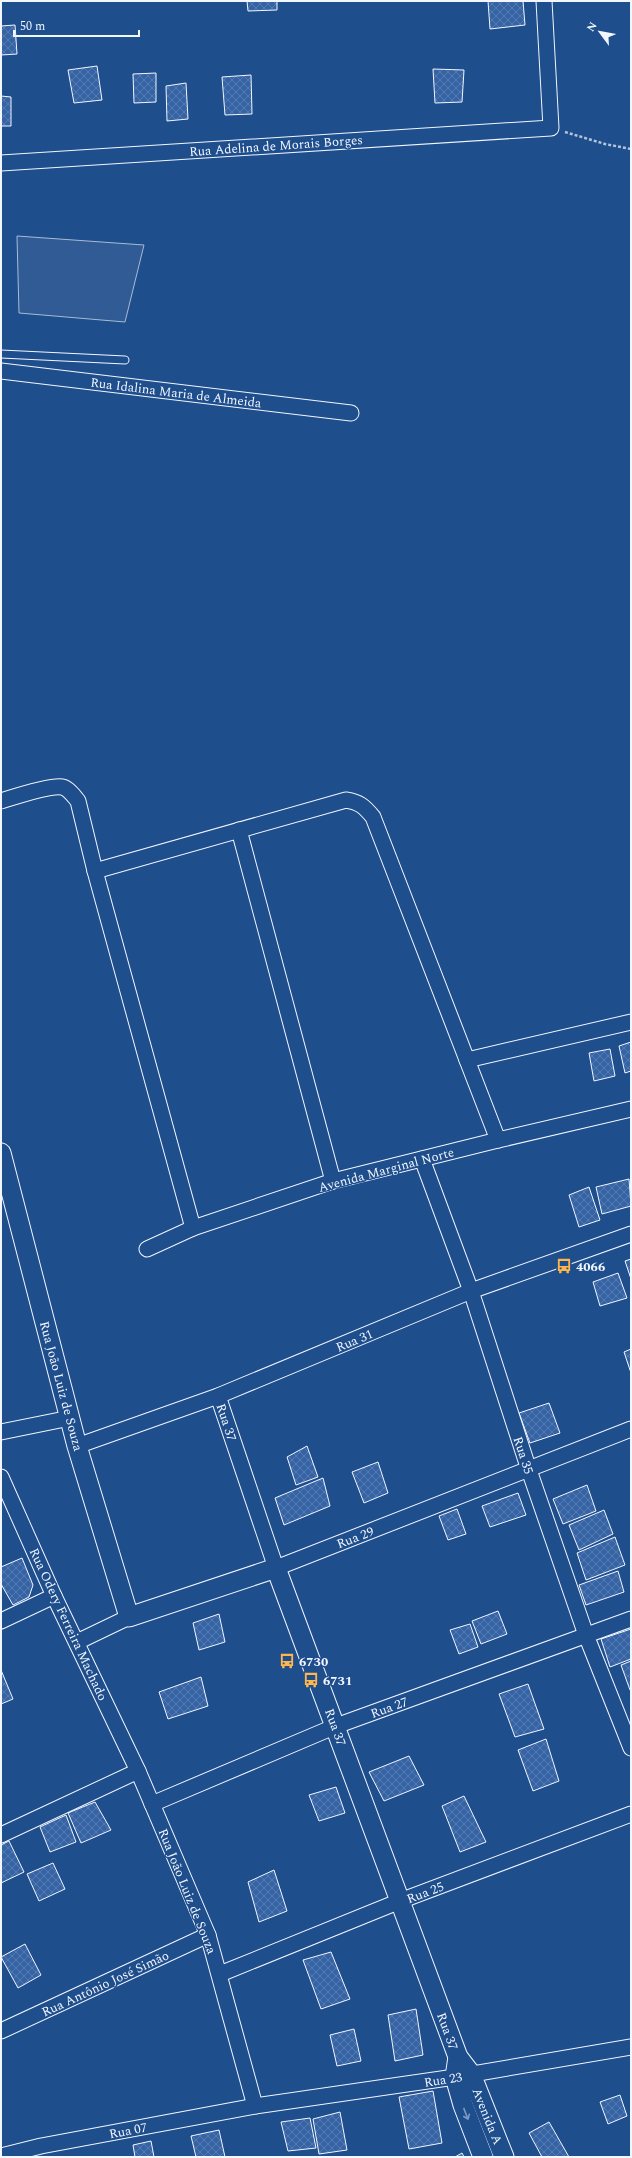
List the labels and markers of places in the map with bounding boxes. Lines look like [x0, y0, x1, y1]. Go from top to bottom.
bus stop icon: 4066 [555, 1257, 573, 1275]
place label: 4066 [576, 1257, 605, 1277]
bus stop icon: 6730 [278, 1652, 296, 1670]
place label: 6730 [299, 1652, 328, 1672]
bus stop icon: 6731 [302, 1671, 320, 1689]
place label: 6731 [323, 1671, 352, 1691]

